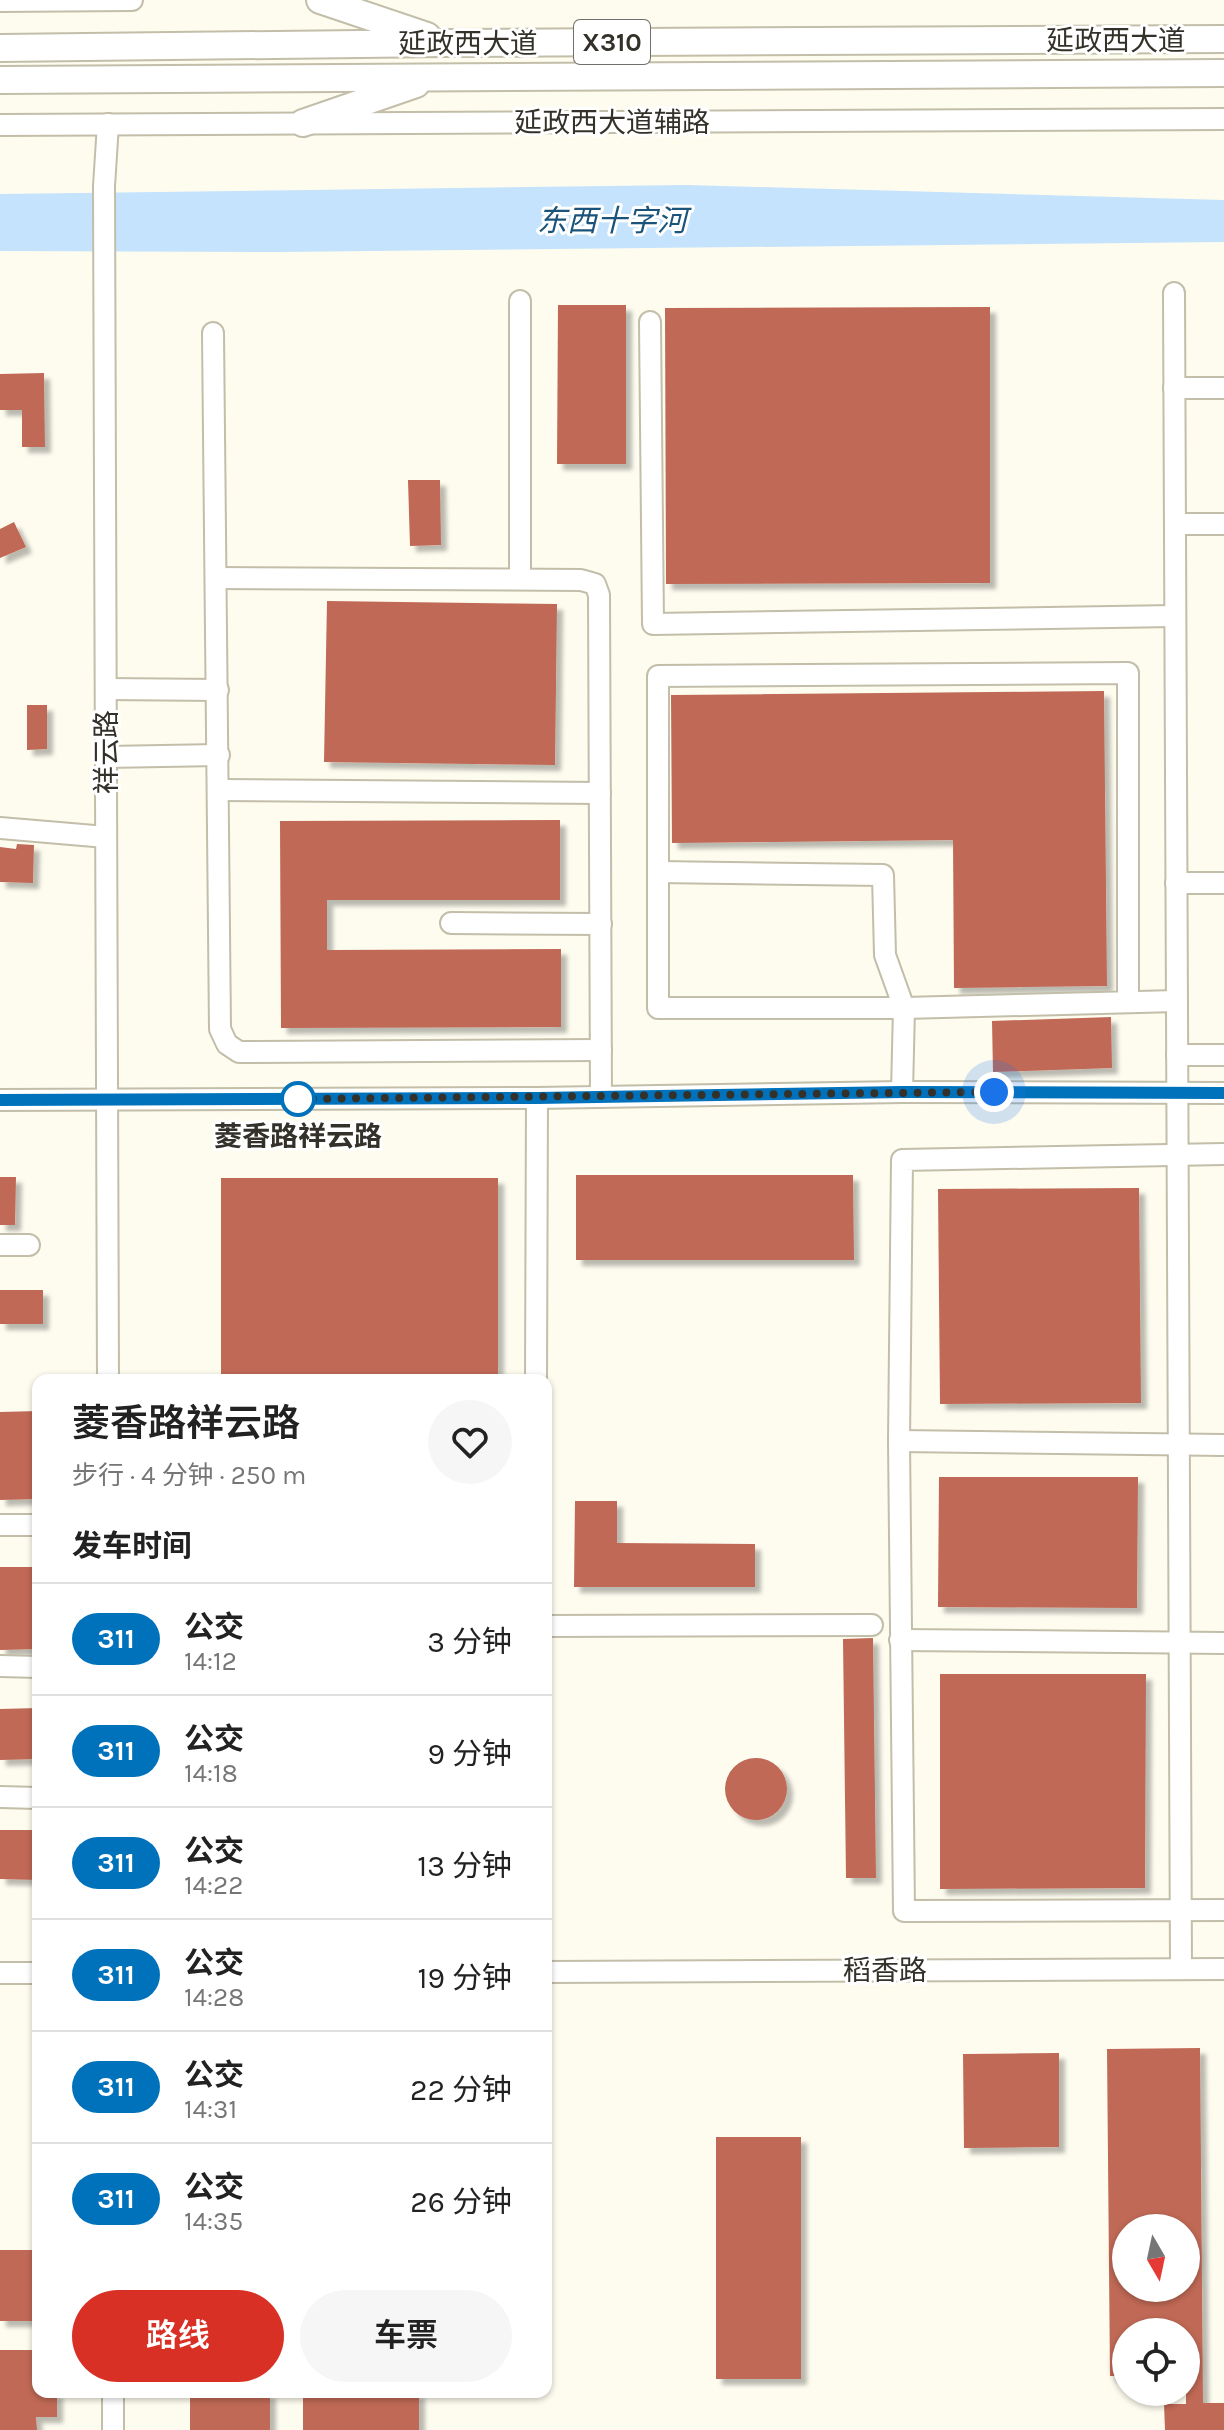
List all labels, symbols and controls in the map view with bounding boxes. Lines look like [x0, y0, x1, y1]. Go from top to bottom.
road number: X310 [574, 20, 650, 64]
street label: 延政西大道 [1046, 24, 1186, 57]
street label: 延政西大道 [398, 27, 538, 60]
street label: 延政西大道辅路 [514, 106, 710, 139]
water label: 东西十字河 [537, 203, 692, 239]
street label: 祥云路 [90, 710, 123, 794]
your location [974, 1072, 1014, 1112]
marker: 菱香路祥云路 [281, 1082, 315, 1116]
place label: 菱香路祥云路 [214, 1120, 382, 1153]
button: heart [428, 1400, 512, 1484]
text: 菱香路祥云路 [72, 1401, 300, 1446]
text: 步行 · 4 分钟 · 250 m [72, 1460, 306, 1491]
text: 发车时间 [72, 1528, 192, 1564]
text: 公交 [184, 1609, 244, 1645]
text: 311 [97, 1622, 135, 1655]
text: 3 分钟 [427, 1624, 512, 1660]
text: 14:12 [184, 1646, 237, 1677]
text: 公交 [184, 1721, 244, 1757]
text: 311 [97, 1734, 135, 1767]
text: 9 分钟 [427, 1736, 512, 1772]
text: 14:18 [184, 1758, 238, 1789]
text: 公交 [184, 1833, 244, 1869]
text: 311 [97, 1846, 135, 1879]
text: 13 分钟 [417, 1848, 512, 1884]
text: 14:22 [184, 1870, 243, 1901]
text: 公交 [184, 1945, 244, 1981]
street label: 稻香路 [843, 1954, 927, 1987]
text: 311 [97, 1958, 135, 1991]
text: 19 分钟 [418, 1960, 512, 1996]
text: 14:28 [184, 1982, 244, 2013]
text: 公交 [184, 2057, 244, 2093]
text: 311 [97, 2070, 135, 2103]
text: 22 分钟 [410, 2072, 512, 2108]
text: 14:31 [184, 2094, 237, 2125]
text: 公交 [184, 2169, 244, 2205]
text: 311 [97, 2182, 135, 2215]
text: 26 分钟 [410, 2184, 512, 2220]
text: 14:35 [184, 2206, 243, 2237]
north arrow [1112, 2214, 1200, 2302]
map controls [1112, 2214, 1200, 2406]
button: 路线 [72, 2290, 284, 2382]
button: 车票 [300, 2290, 512, 2382]
button: locate [1112, 2318, 1200, 2406]

